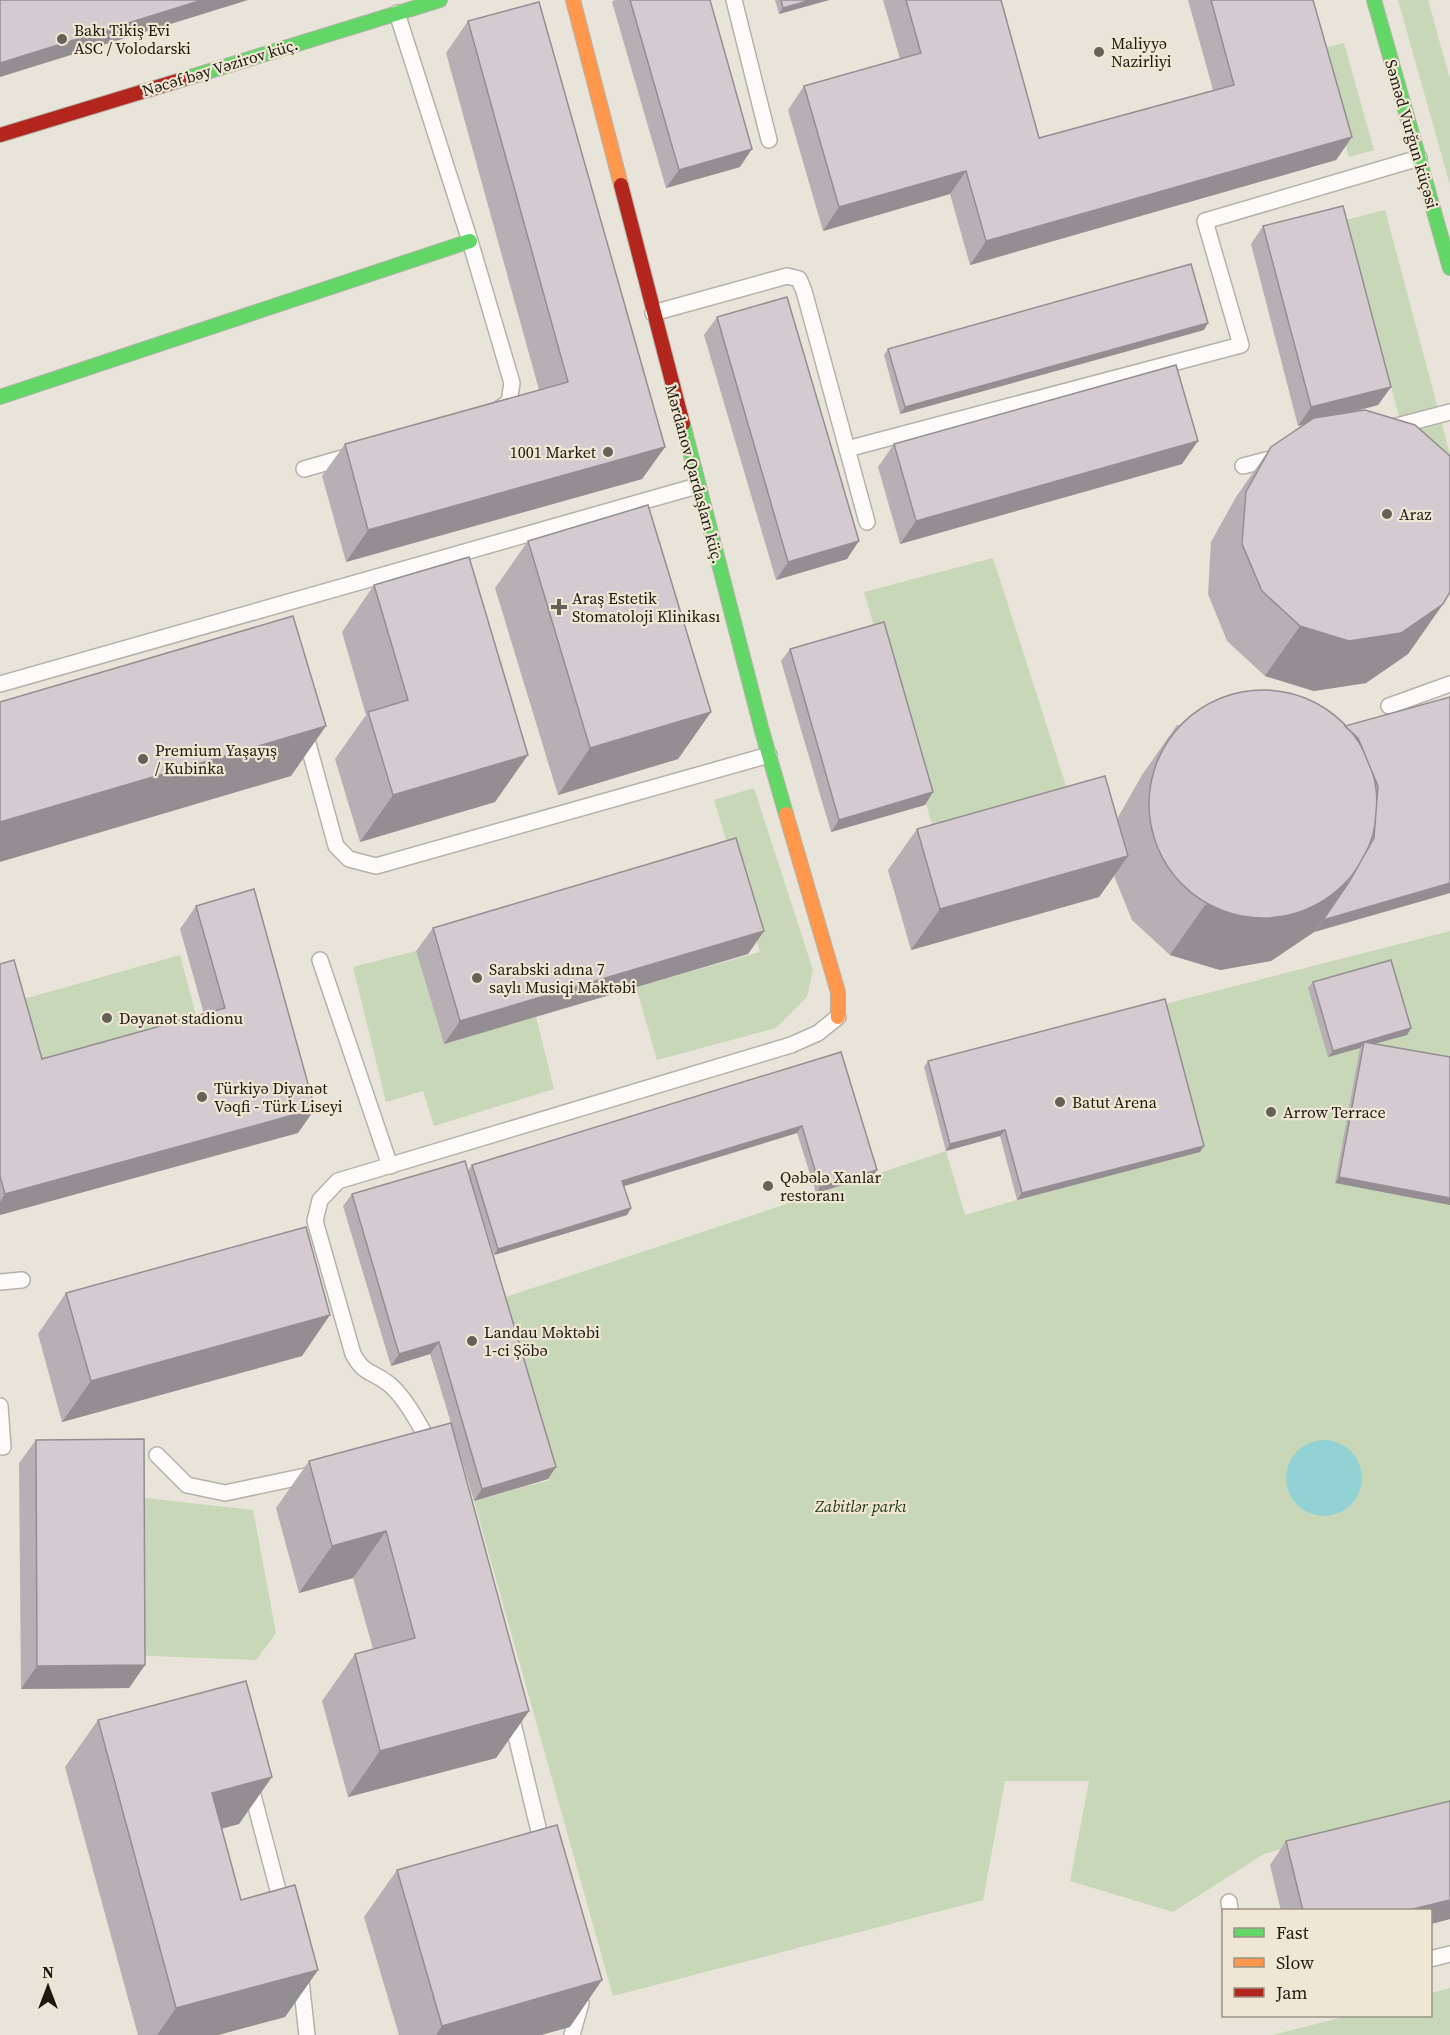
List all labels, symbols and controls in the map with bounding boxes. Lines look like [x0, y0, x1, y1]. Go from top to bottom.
place label: Bakı Tikiş Evi ASC / Volodarski [74, 19, 191, 59]
marker: Bakı Tikiş Evi ASC / Volodarski [55, 32, 69, 46]
place label: Maliyyə Nazirliyi [1111, 32, 1172, 72]
street label: Nəcəf bəy Vəzirov küç. [139, 33, 301, 101]
marker: Maliyyə Nazirliyi [1092, 45, 1106, 59]
street label: Səməd Vurğun küçəsi [1380, 57, 1444, 211]
street label: Mərdanov Qardaşları küç. [660, 382, 730, 566]
place label: 1001 Market [510, 441, 597, 463]
marker: 1001 Market [601, 445, 615, 459]
place label: Araz [1399, 503, 1432, 525]
marker: Araz [1380, 507, 1394, 521]
place label: Araş Estetik Stomatoloji Klinikası [572, 587, 720, 627]
marker: Araş Estetik Stomatoloji Klinikası [550, 598, 568, 616]
place label: Premium Yaşayış / Kubinka [155, 739, 277, 779]
marker: Premium Yaşayış / Kubinka [136, 752, 150, 766]
place label: Sarabski adına 7 saylı Musiqi Məktəbi [489, 958, 636, 998]
marker: Sarabski adına 7 saylı Musiqi Məktəbi [470, 971, 484, 985]
place label: Dəyanət stadionu [119, 1007, 243, 1029]
marker: Dəyanət stadionu [100, 1011, 114, 1025]
place label: Türkiyə Diyanət Vəqfi - Türk Liseyi [214, 1077, 343, 1117]
marker: Türkiyə Diyanət Vəqfi - Türk Liseyi [195, 1090, 209, 1104]
place label: Batut Arena [1072, 1091, 1158, 1113]
marker: Batut Arena [1053, 1095, 1067, 1109]
place label: Arrow Terrace [1283, 1101, 1386, 1123]
marker: Arrow Terrace [1264, 1105, 1278, 1119]
place label: Qəbələ Xanlar restoranı [780, 1166, 881, 1206]
marker: Qəbələ Xanlar restoranı [761, 1179, 775, 1193]
place label: Landau Məktəbi 1-ci Şöbə [484, 1321, 600, 1361]
marker: Landau Məktəbi 1-ci Şöbə [465, 1334, 479, 1348]
park label: Zabitlər parkı [814, 1495, 907, 1517]
legend [1222, 1909, 1432, 2017]
text: Fast [1276, 1920, 1309, 1945]
text: Slow [1276, 1950, 1314, 1975]
north arrow [18, 1957, 78, 2017]
text: N [42, 1961, 54, 1983]
text: Jam [1275, 1980, 1308, 2005]

